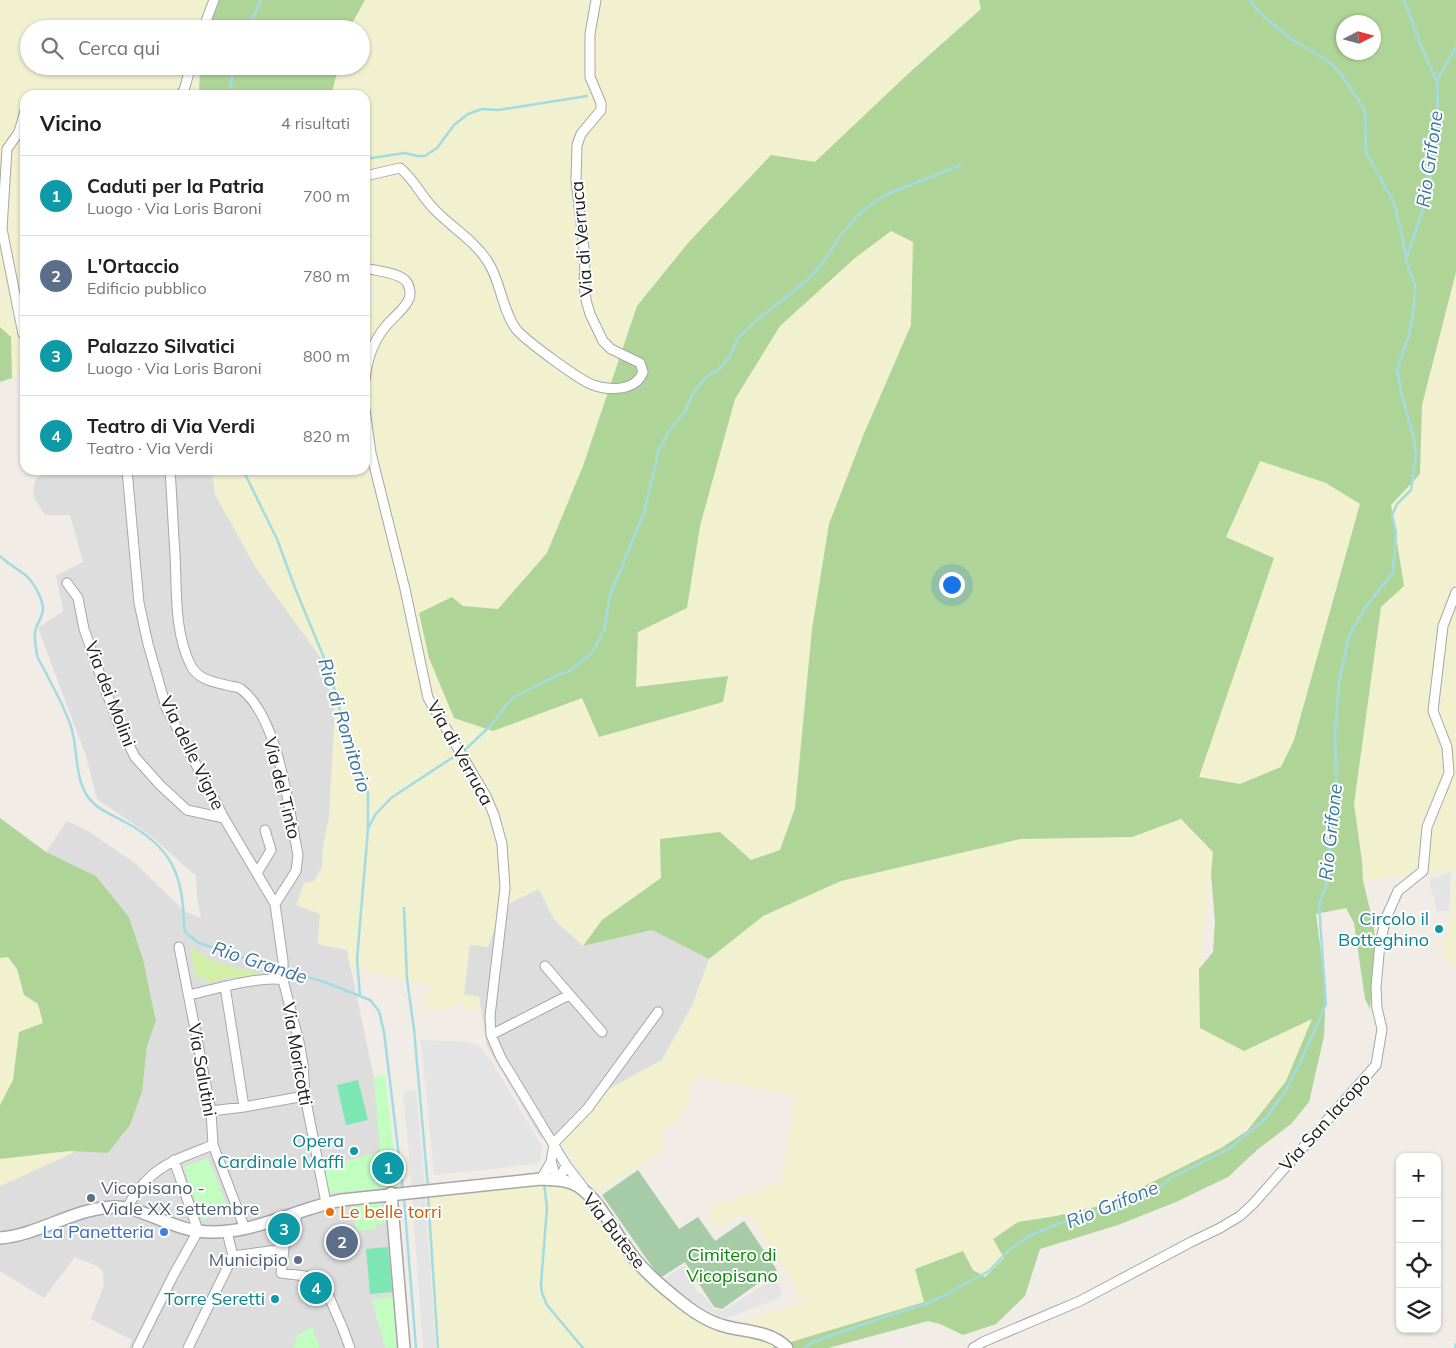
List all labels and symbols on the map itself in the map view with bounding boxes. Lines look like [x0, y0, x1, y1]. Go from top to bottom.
north arrow [1336, 15, 1381, 60]
water label: Rio Grifone [1410, 109, 1448, 209]
street label: Via di Verruca [565, 180, 598, 298]
your location [939, 572, 965, 598]
street label: Via dei Molini [80, 638, 141, 750]
water label: Rio di Romitorio [313, 655, 377, 795]
street label: Via delle Vigne [155, 692, 230, 814]
street label: Via di Verruca [422, 696, 499, 809]
street label: Via del Tinto [259, 735, 306, 841]
water label: Rio Grifone [1313, 782, 1347, 882]
place label: Circolo il Botteghino [1338, 907, 1429, 951]
marker: Circolo il Botteghino [1433, 923, 1445, 935]
water label: Rio Grande [209, 935, 311, 989]
street label: Via Moricotti [277, 1000, 318, 1107]
street label: Via Salutini [183, 1021, 222, 1118]
street label: Via San Iacopo [1274, 1067, 1375, 1176]
place label: Opera Cardinale Maffi [217, 1129, 344, 1173]
marker: Opera Cardinale Maffi [348, 1145, 360, 1157]
pin: 1 [372, 1149, 404, 1187]
water label: Rio Grifone [1062, 1175, 1162, 1233]
place label: Vicopisano - Viale XX settembre [101, 1176, 259, 1220]
street label: Via Butese [578, 1188, 651, 1273]
marker: Vicopisano - Viale XX settembre [85, 1192, 97, 1204]
place label: Le belle torri [340, 1200, 442, 1223]
marker: Le belle torri [324, 1206, 336, 1218]
pin: 3 [268, 1210, 300, 1248]
place label: La Panetteria [43, 1220, 154, 1243]
pin: 2 [326, 1223, 358, 1261]
marker: La Panetteria [158, 1226, 170, 1238]
park label: Cimitero di Vicopisano [686, 1243, 778, 1287]
place label: Municipio [209, 1248, 288, 1271]
marker: Municipio [292, 1254, 304, 1266]
pin: 4 [300, 1269, 332, 1307]
place label: Torre Seretti [164, 1287, 265, 1310]
marker: Torre Seretti [269, 1293, 281, 1305]

